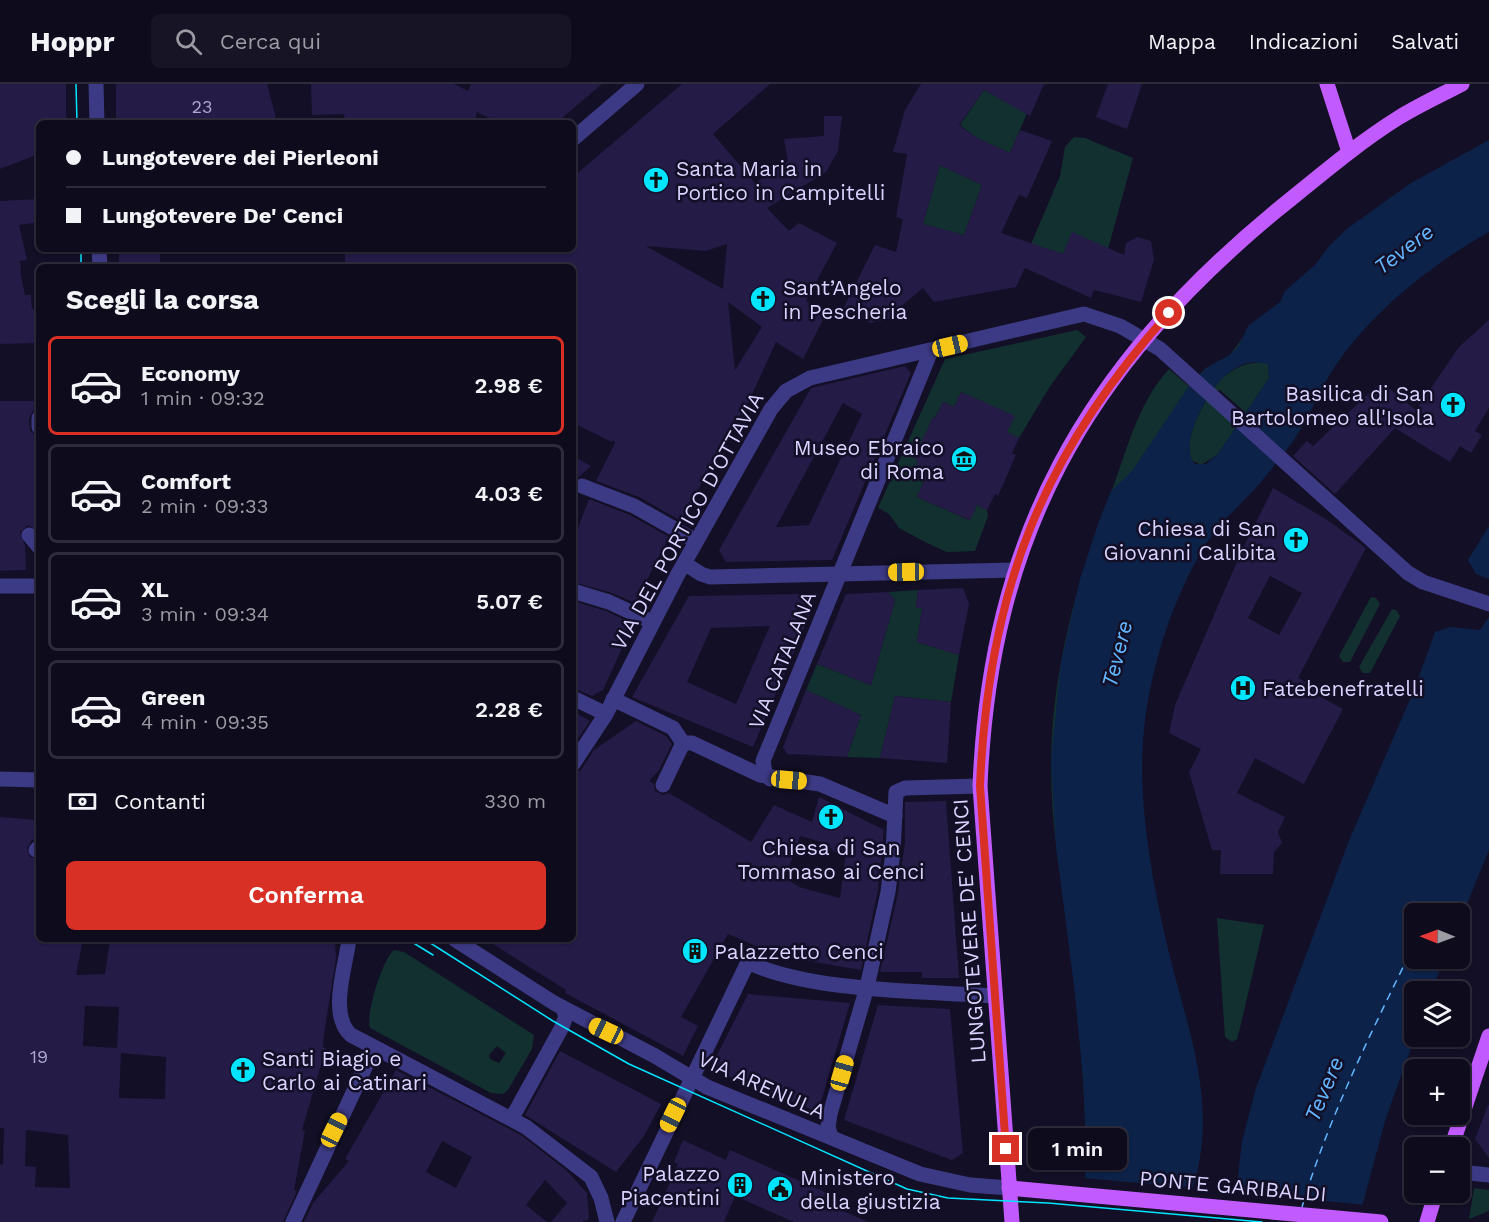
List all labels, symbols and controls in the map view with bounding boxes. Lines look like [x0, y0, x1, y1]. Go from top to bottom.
search box [151, 14, 571, 68]
text: Hoppr [30, 25, 115, 58]
icon: search [172, 25, 205, 58]
text: Cerca qui [220, 29, 321, 54]
text: Mappa [1148, 29, 1216, 54]
text: Indicazioni [1249, 29, 1358, 54]
text: Salvati [1391, 29, 1459, 54]
house number: 23 [192, 96, 213, 117]
text: Lungotevere dei Pierleoni [102, 145, 379, 170]
place label: Santa Maria in Portico in Campitelli [676, 156, 885, 205]
church icon: Santa Maria in Portico in Campitelli [641, 165, 671, 195]
text: Lungotevere De' Cenci [102, 203, 343, 228]
water label: Tevere [1369, 219, 1439, 279]
place label: Sant’Angelo in Pescheria [783, 275, 908, 324]
text: Scegli la corsa [66, 284, 259, 316]
church icon: Sant’Angelo in Pescheria [748, 284, 778, 314]
route start [1155, 299, 1182, 326]
car [930, 333, 970, 359]
icon: car [69, 359, 123, 413]
text: Economy [141, 361, 240, 386]
text: 2.98 € [474, 373, 543, 398]
place label: Basilica di San Bartolomeo all'Isola [1231, 381, 1434, 430]
text: 1 min · 09:32 [141, 386, 265, 410]
street label: VIA DEL PORTICO D'OTTAVIA [606, 388, 769, 654]
church icon: Basilica di San Bartolomeo all'Isola [1438, 390, 1468, 420]
place label: Museo Ebraico di Roma [794, 435, 944, 484]
museum icon: Museo Ebraico di Roma [949, 444, 979, 474]
icon: car [69, 467, 123, 521]
text: Comfort [141, 469, 231, 494]
text: 4.03 € [475, 481, 543, 506]
text: 2 min · 09:33 [141, 494, 268, 518]
place label: Chiesa di San Giovanni Calibita [1104, 516, 1276, 565]
church icon: Chiesa di San Giovanni Calibita [1281, 525, 1311, 555]
car [888, 563, 924, 581]
icon: car [69, 575, 123, 629]
text: XL [141, 577, 169, 602]
street label: VIA CATALANA [743, 587, 821, 733]
text: 5.07 € [476, 589, 543, 614]
text: 3 min · 09:34 [141, 602, 269, 626]
water label: Tevere [1097, 618, 1137, 690]
hospital icon: Fatebenefratelli [1228, 673, 1258, 703]
place label: Fatebenefratelli [1262, 676, 1424, 701]
icon: car [69, 683, 123, 737]
text: Green [141, 685, 205, 710]
text: 2.28 € [475, 697, 543, 722]
text: 4 min · 09:35 [141, 710, 269, 734]
car [770, 769, 808, 791]
icon: cash [66, 785, 99, 818]
text: Contanti [114, 789, 206, 814]
text: 330 m [484, 789, 546, 813]
street label: LUNGOTEVERE DE' CENCI [947, 798, 991, 1064]
church icon: Chiesa di San Tommaso ai Cenci [816, 802, 846, 832]
place label: Chiesa di San Tommaso ai Cenci [737, 835, 925, 884]
button: Conferma [66, 861, 546, 930]
north arrow [1404, 903, 1470, 969]
map controls [1404, 903, 1470, 1203]
building icon: Palazzetto Cenci [680, 936, 710, 966]
place label: Palazzetto Cenci [714, 939, 884, 964]
button: layers [1404, 981, 1470, 1047]
car [586, 1015, 626, 1047]
house number: 19 [30, 1046, 48, 1067]
place label: Santi Biagio e Carlo ai Catinari [262, 1046, 427, 1095]
street label: VIA ARENULA [694, 1046, 830, 1124]
car [828, 1053, 856, 1093]
water label: Tevere [1299, 1053, 1349, 1125]
church icon: Santi Biagio e Carlo ai Catinari [228, 1055, 258, 1085]
button: + [1404, 1059, 1470, 1125]
car [657, 1095, 689, 1135]
car [318, 1110, 350, 1150]
callout: 1 min [1027, 1128, 1126, 1170]
route end [992, 1135, 1019, 1162]
text: 1 min [1052, 1137, 1103, 1161]
button: − [1404, 1137, 1470, 1203]
place label: Palazzo Piacentini [620, 1161, 720, 1210]
place label: Ministero della giustizia [800, 1165, 941, 1214]
street label: PONTE GARIBALDI [1138, 1165, 1328, 1207]
building icon: Palazzo Piacentini [725, 1170, 755, 1200]
public building icon: Ministero della giustizia [765, 1174, 795, 1204]

